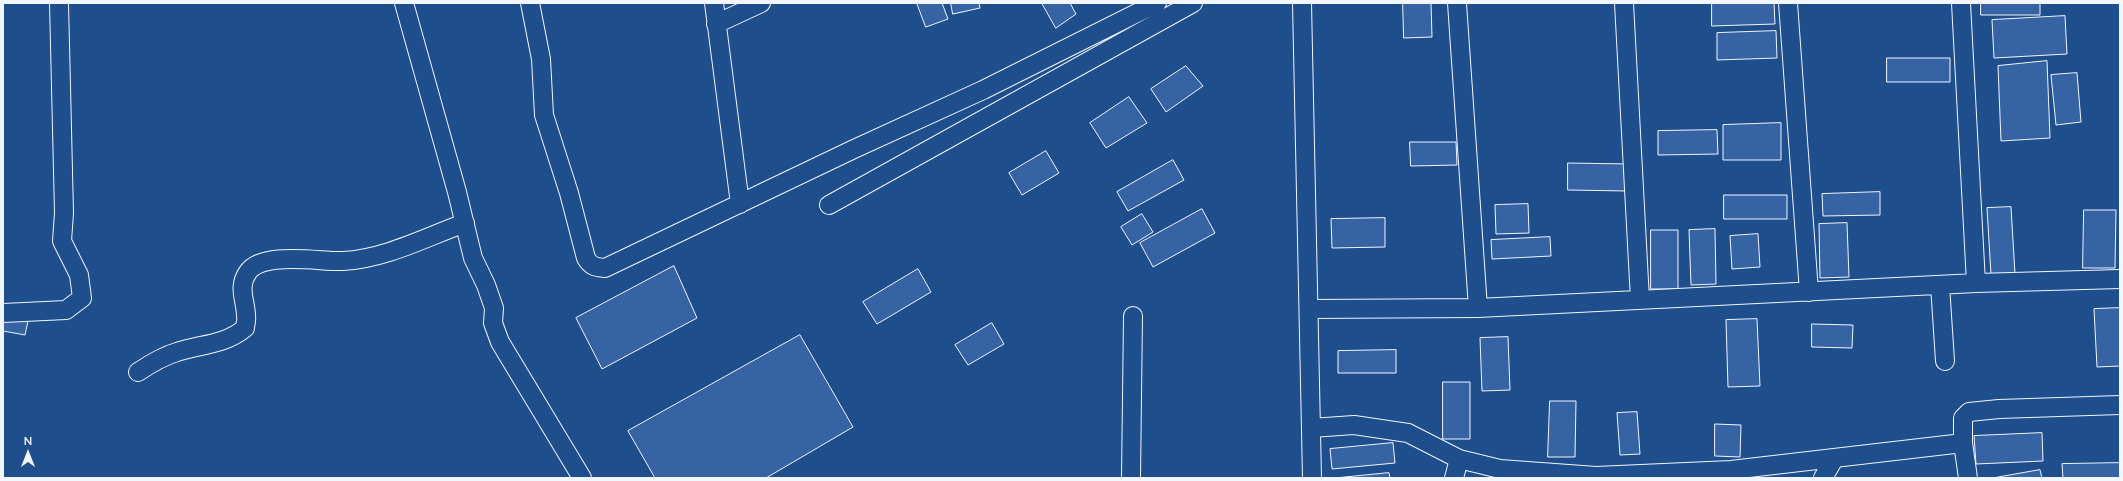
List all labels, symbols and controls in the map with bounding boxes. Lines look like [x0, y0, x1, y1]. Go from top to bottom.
north arrow [8, 433, 48, 473]
text: N [24, 434, 32, 447]

